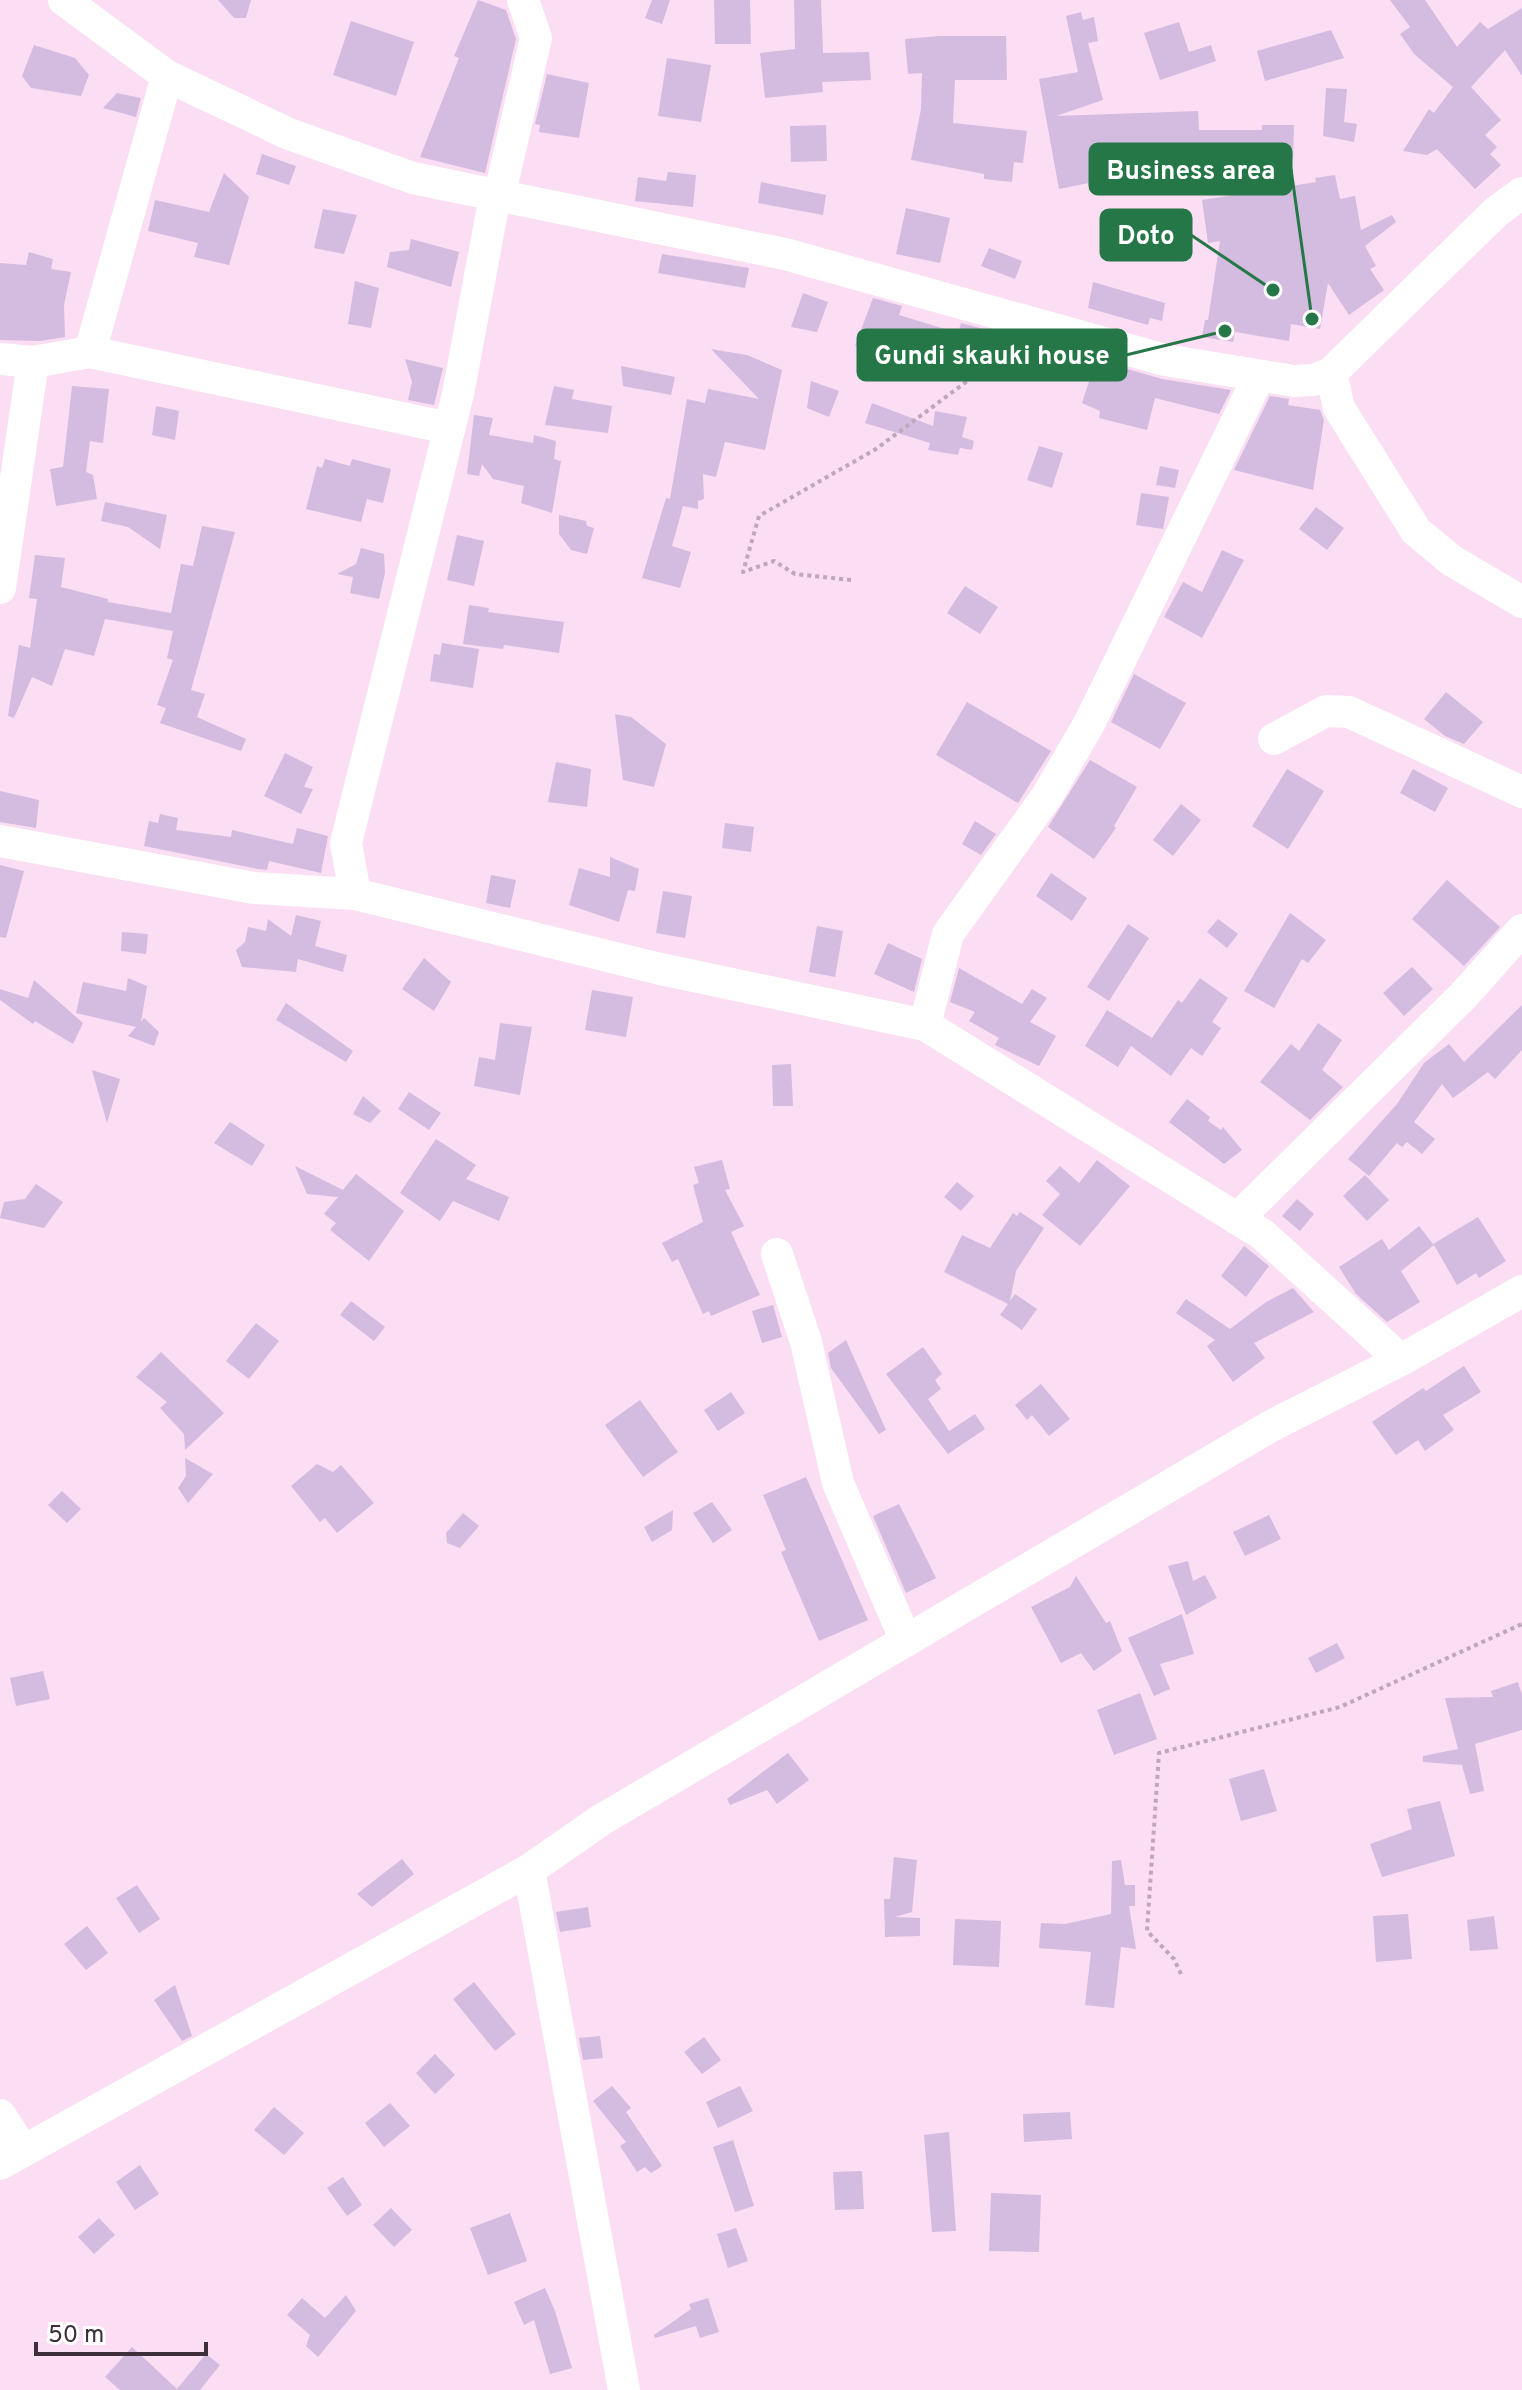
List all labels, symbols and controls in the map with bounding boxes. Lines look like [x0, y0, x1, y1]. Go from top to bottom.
callout: Business area [1090, 144, 1291, 194]
text: Business area [1107, 156, 1276, 189]
callout: Doto [1101, 210, 1191, 260]
text: Doto [1117, 221, 1175, 254]
callout: Gundi skauki house [858, 330, 1126, 380]
text: Gundi skauki house [874, 341, 1110, 374]
scale bar [36, 2306, 206, 2356]
text: 50 m [48, 2321, 104, 2351]

